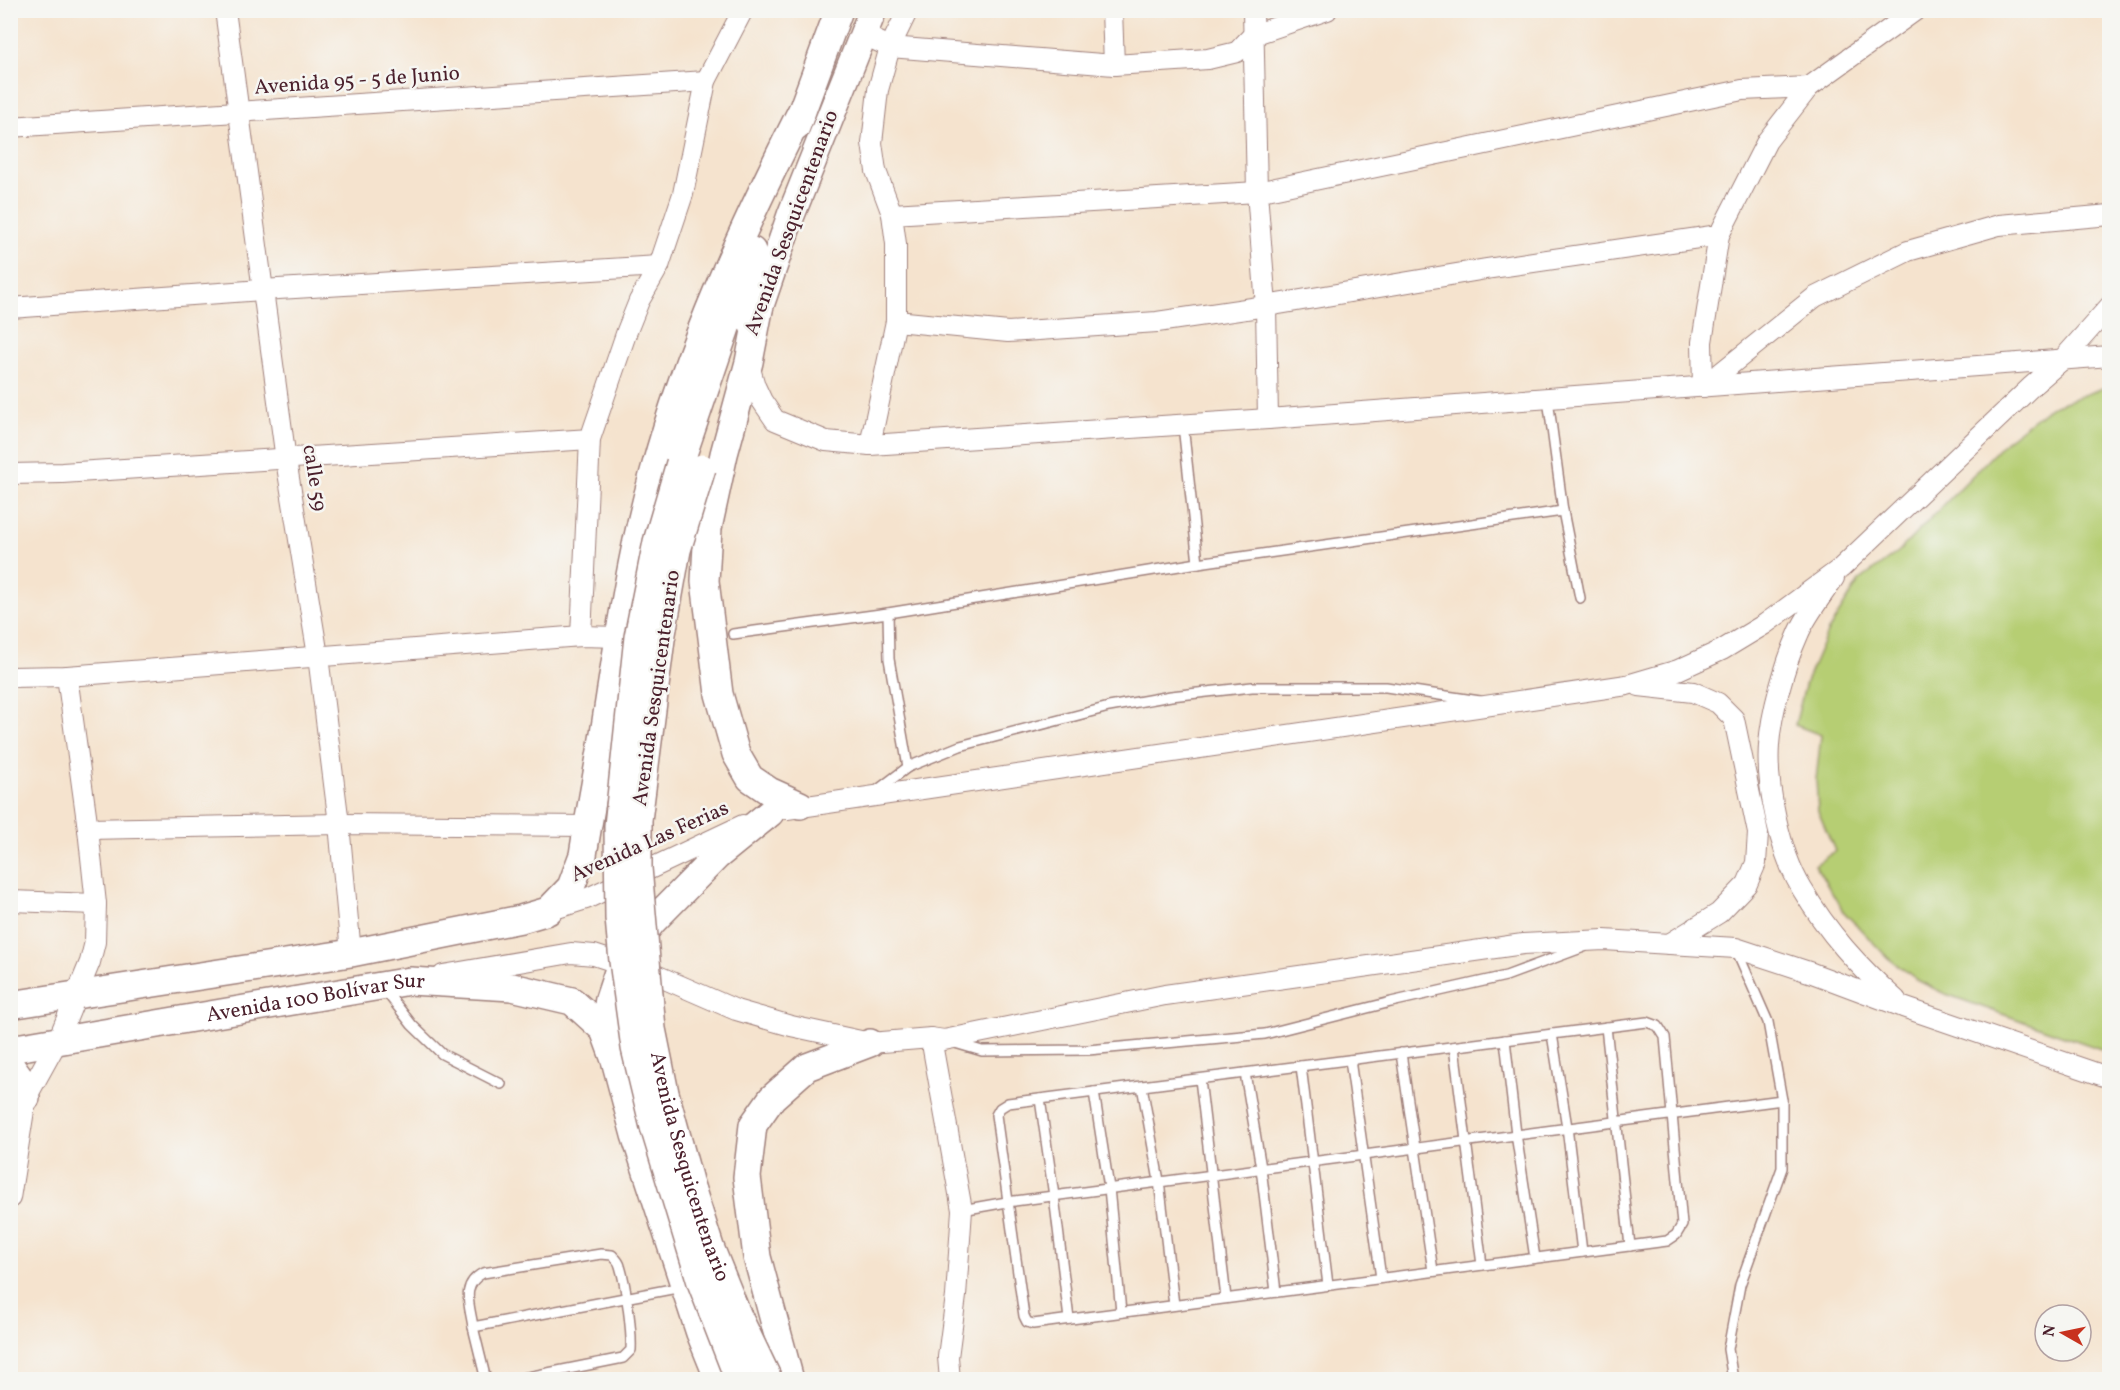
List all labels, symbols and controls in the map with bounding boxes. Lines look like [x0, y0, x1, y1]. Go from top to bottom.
street label: Avenida 95 - 5 de Junio [253, 59, 461, 103]
street label: Avenida Sesquicentenario [738, 106, 846, 340]
street label: calle 59 [294, 443, 334, 514]
street label: Avenida Sesquicentenario [626, 568, 688, 808]
street label: Avenida Las Ferias [566, 794, 734, 890]
street label: Avenida 100 Bolívar Sur [204, 966, 426, 1030]
street label: Avenida Sesquicentenario [642, 1049, 737, 1286]
north arrow [2033, 1303, 2093, 1363]
text: N [2038, 1323, 2062, 1338]

